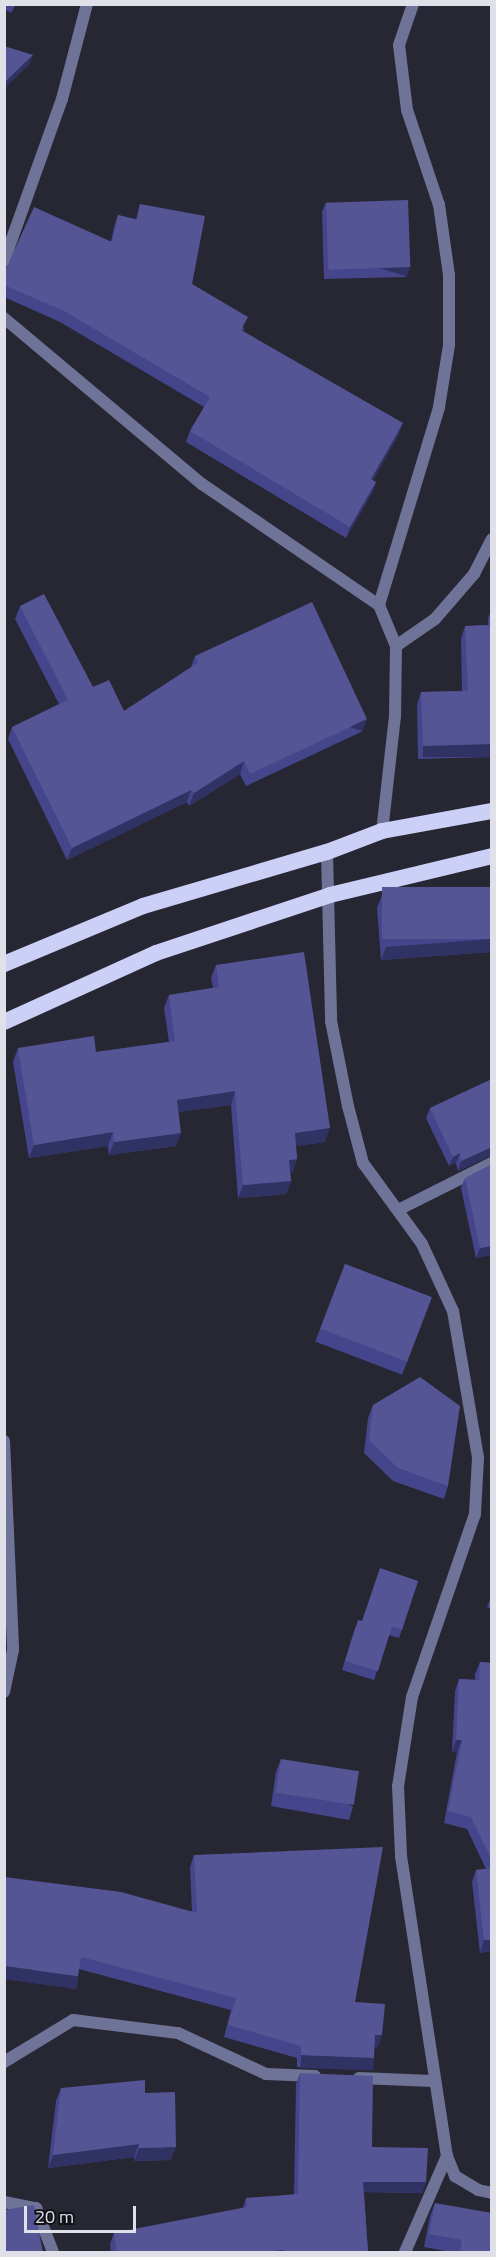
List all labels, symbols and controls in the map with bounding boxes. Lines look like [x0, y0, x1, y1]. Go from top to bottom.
scale bar [27, 2194, 140, 2232]
text: 20 m [35, 2203, 74, 2230]

